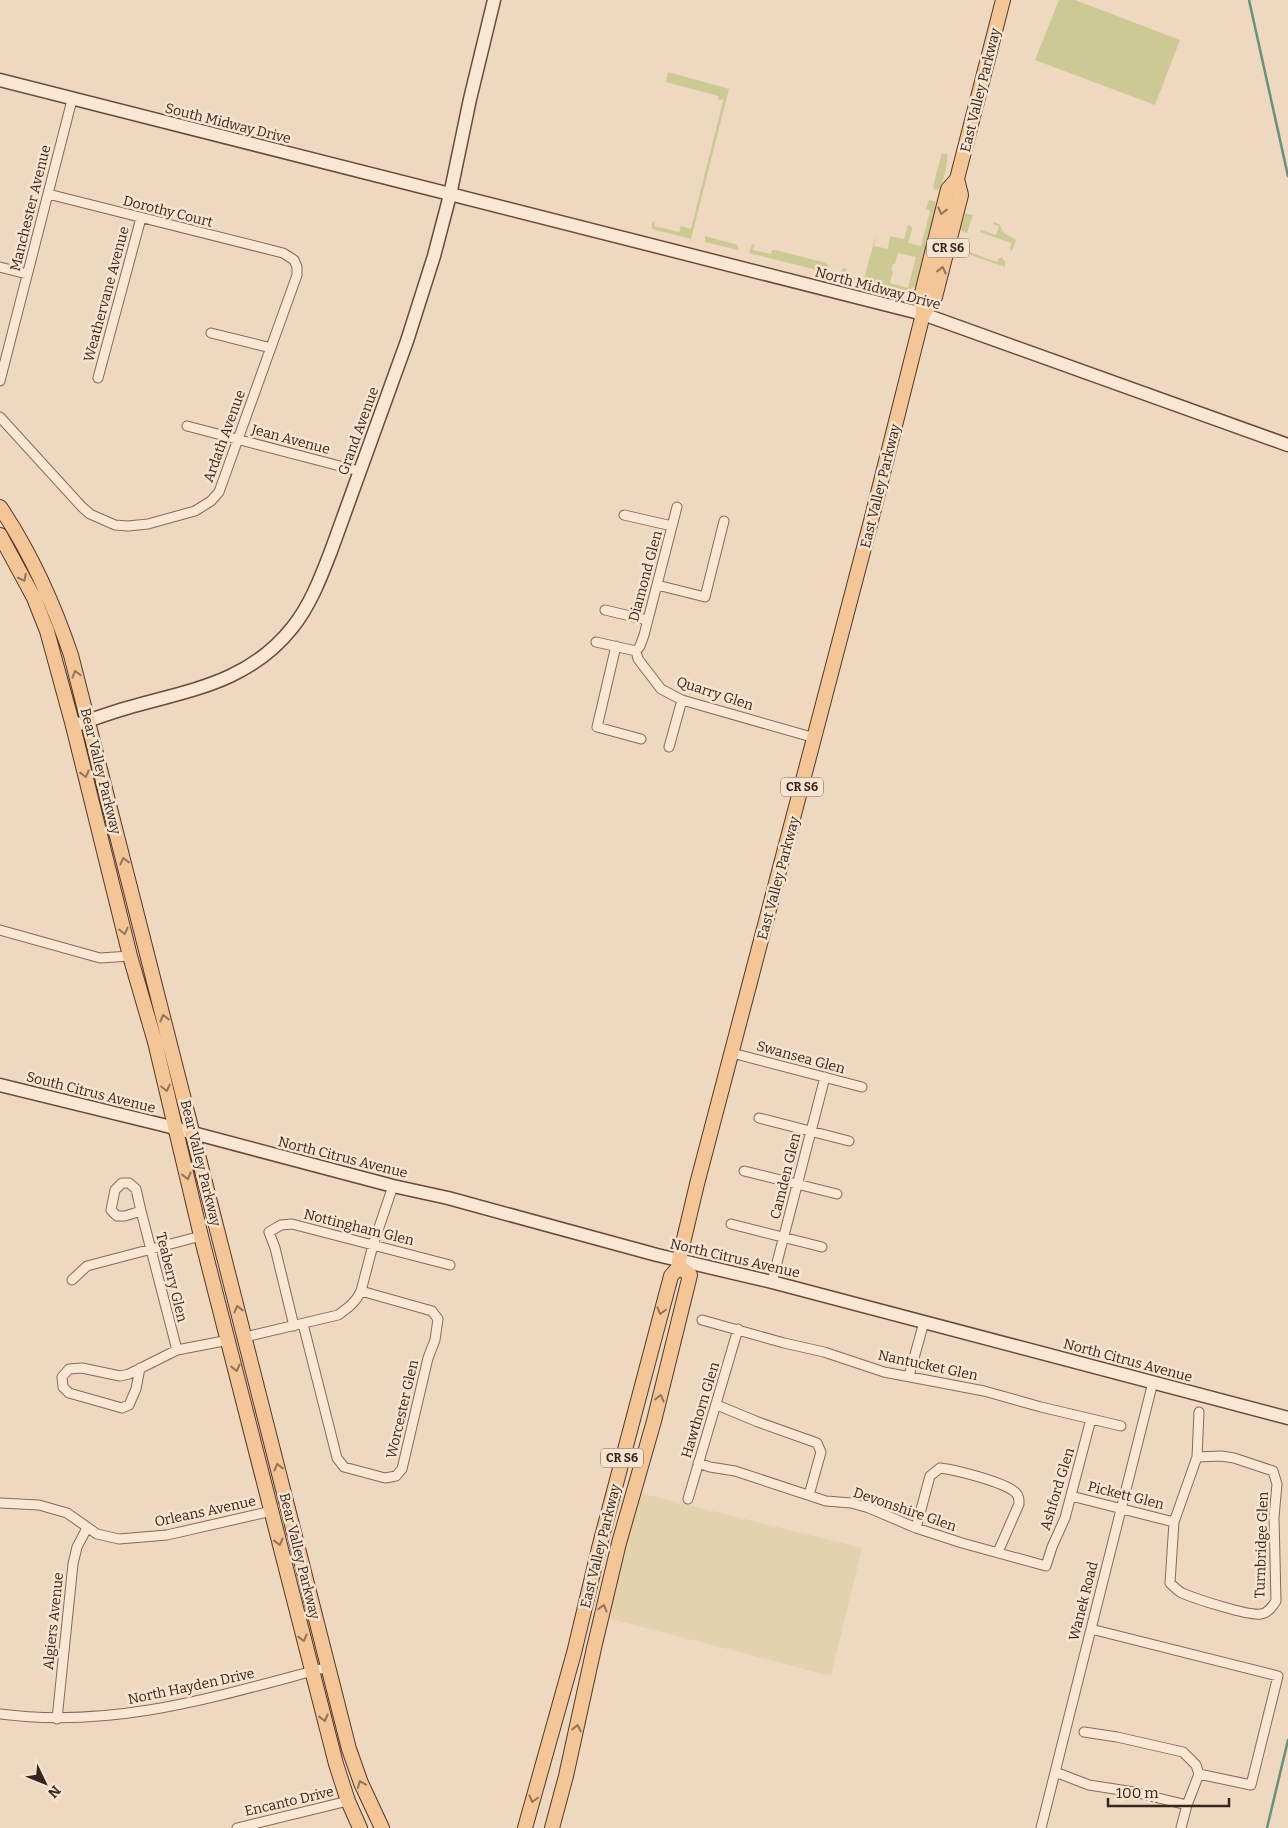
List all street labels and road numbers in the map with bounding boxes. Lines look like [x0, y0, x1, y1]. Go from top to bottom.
street label: East Valley Parkway [957, 26, 1004, 154]
street label: South Midway Drive [163, 100, 292, 147]
street label: Manchester Avenue [7, 143, 54, 273]
street label: Dorothy Court [121, 192, 215, 231]
street label: Weathervane Avenue [80, 225, 133, 364]
road number: CR S6 [927, 238, 969, 258]
street label: North Midway Drive [813, 264, 942, 313]
street label: Grand Avenue [335, 385, 382, 478]
street label: Ardath Avenue [200, 388, 249, 485]
street label: Jean Avenue [249, 421, 332, 458]
street label: East Valley Parkway [857, 422, 904, 550]
street label: Diamond Glen [625, 529, 666, 624]
street label: Quarry Glen [674, 673, 756, 714]
street label: Bear Valley Parkway [77, 706, 125, 837]
road number: CR S6 [781, 778, 823, 796]
street label: East Valley Parkway [754, 814, 803, 942]
street label: Swansea Glen [755, 1038, 847, 1077]
street label: South Citrus Avenue [24, 1068, 157, 1117]
street label: Bear Valley Parkway [177, 1098, 225, 1229]
street label: Camden Glen [767, 1131, 804, 1221]
street label: North Citrus Avenue [276, 1133, 409, 1182]
street label: Nottingham Glen [302, 1206, 416, 1249]
street label: Teaberry Glen [152, 1230, 191, 1324]
street label: North Citrus Avenue [668, 1235, 802, 1282]
street label: North Citrus Avenue [1061, 1335, 1194, 1386]
street label: Nantucket Glen [876, 1347, 980, 1384]
street label: Worcester Glen [383, 1358, 422, 1460]
street label: Hawthorn Glen [678, 1360, 723, 1460]
street label: Ashford Glen [1037, 1446, 1078, 1533]
road number: CR S6 [601, 1449, 643, 1468]
street label: Pickett Glen [1086, 1478, 1166, 1513]
street label: East Valley Parkway [577, 1482, 624, 1610]
street label: Devonshire Glen [851, 1484, 959, 1535]
street label: Bear Valley Parkway [276, 1491, 324, 1622]
street label: Turnbridge Glen [1251, 1491, 1272, 1599]
street label: Orleans Avenue [153, 1492, 257, 1531]
street label: Wanek Road [1065, 1560, 1102, 1642]
street label: Algiers Avenue [40, 1571, 67, 1671]
street label: North Hayden Drive [126, 1665, 256, 1708]
street label: Encanto Drive [243, 1783, 335, 1820]

